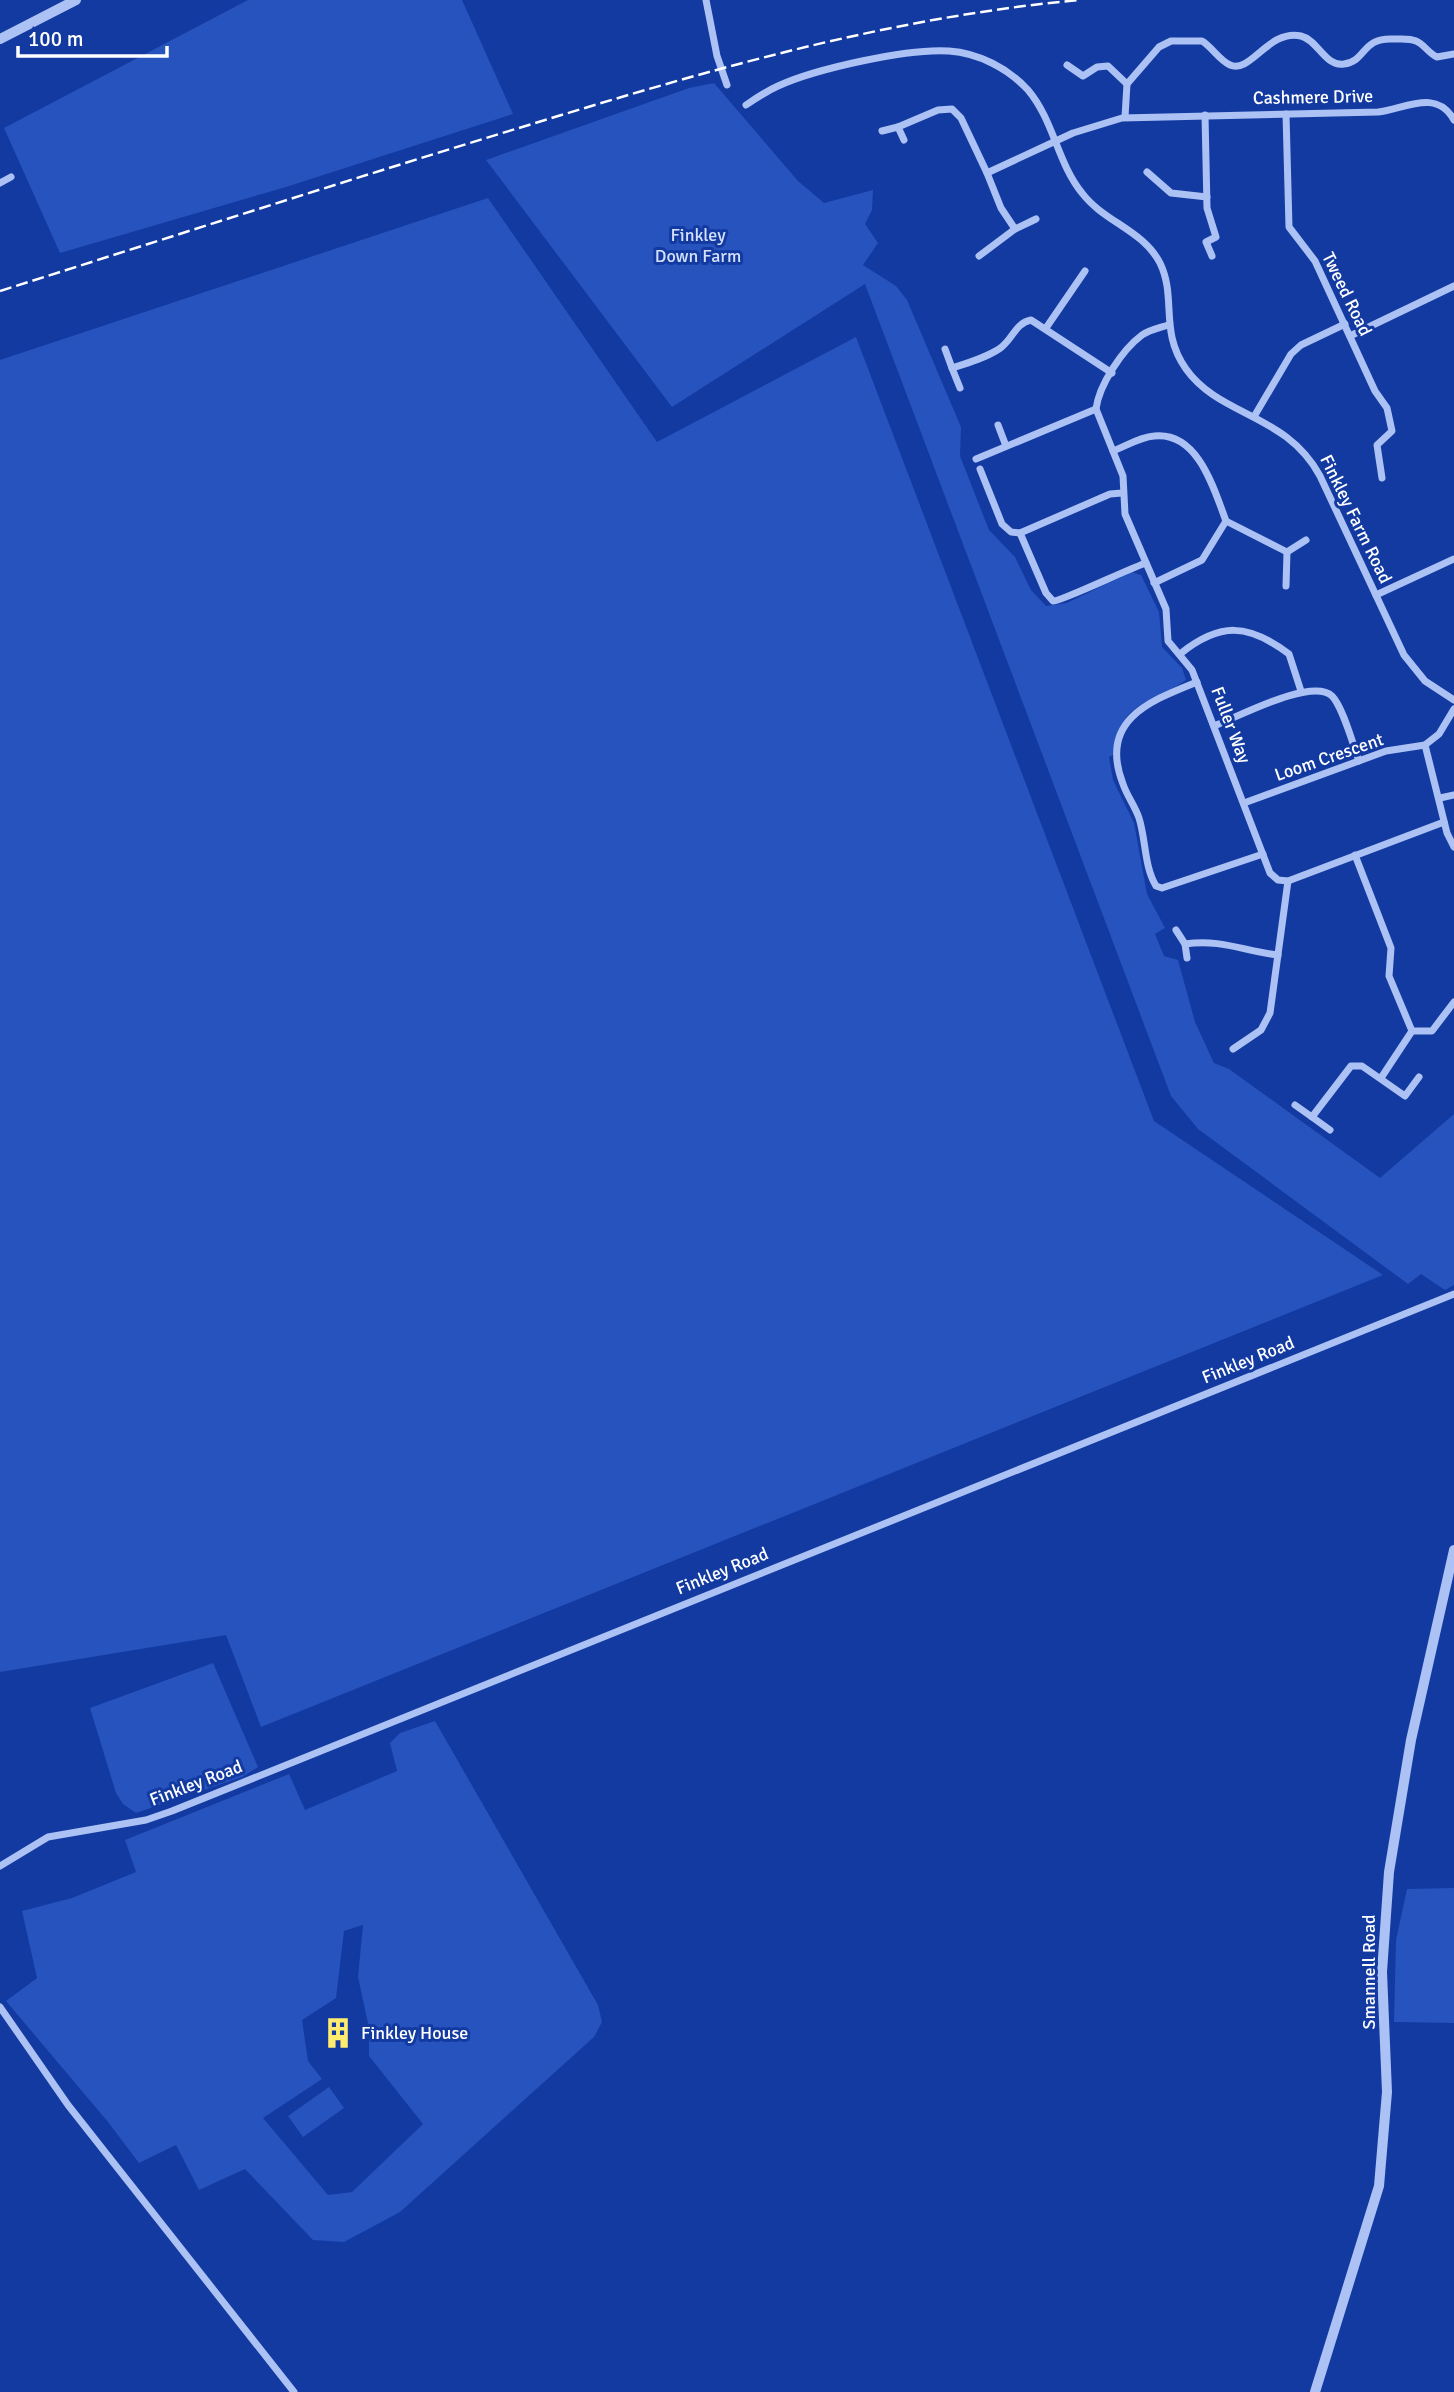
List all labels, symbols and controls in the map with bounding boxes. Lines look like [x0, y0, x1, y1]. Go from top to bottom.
scale bar [18, 14, 166, 58]
text: 100 m [28, 26, 83, 52]
street label: Cashmere Drive [1253, 85, 1373, 109]
park label: Finkley Down Farm [655, 224, 741, 267]
street label: Tweed Road [1317, 249, 1377, 339]
street label: Finkley Farm Road [1315, 451, 1397, 587]
street label: Fuller Way [1206, 683, 1256, 767]
street label: Loom Crescent [1272, 728, 1386, 786]
street label: Finkley Road [1199, 1332, 1297, 1388]
street label: Finkley Road [673, 1543, 771, 1599]
street label: Finkley Road [146, 1755, 246, 1811]
street label: Smannell Road [1358, 1915, 1380, 2029]
building icon: Finkley House [321, 2016, 355, 2050]
place label: Finkley House [361, 2022, 468, 2044]

